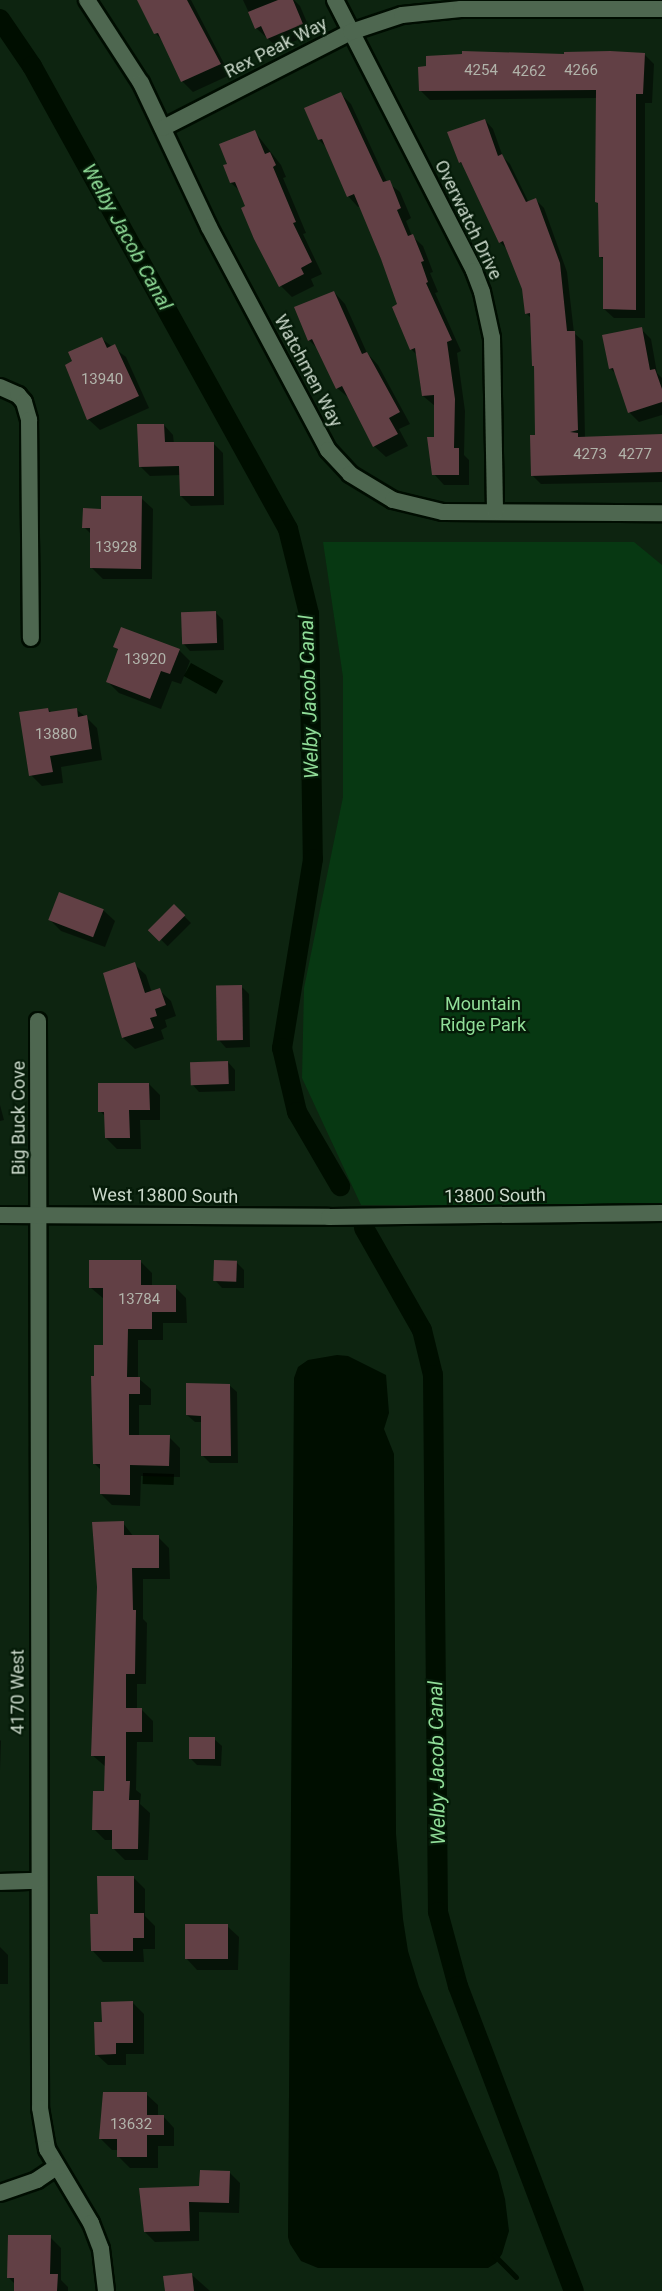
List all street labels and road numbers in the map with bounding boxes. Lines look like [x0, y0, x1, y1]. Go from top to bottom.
street label: Rex Peak Way [221, 13, 331, 83]
street label: Overwatch Drive [430, 157, 506, 283]
street label: Watchmen Way [269, 311, 347, 431]
street label: Big Buck Cove [8, 1061, 30, 1175]
street label: West 13800 South [92, 1184, 238, 1208]
street label: 13800 South [444, 1184, 546, 1208]
street label: 4170 West [7, 1649, 29, 1735]

